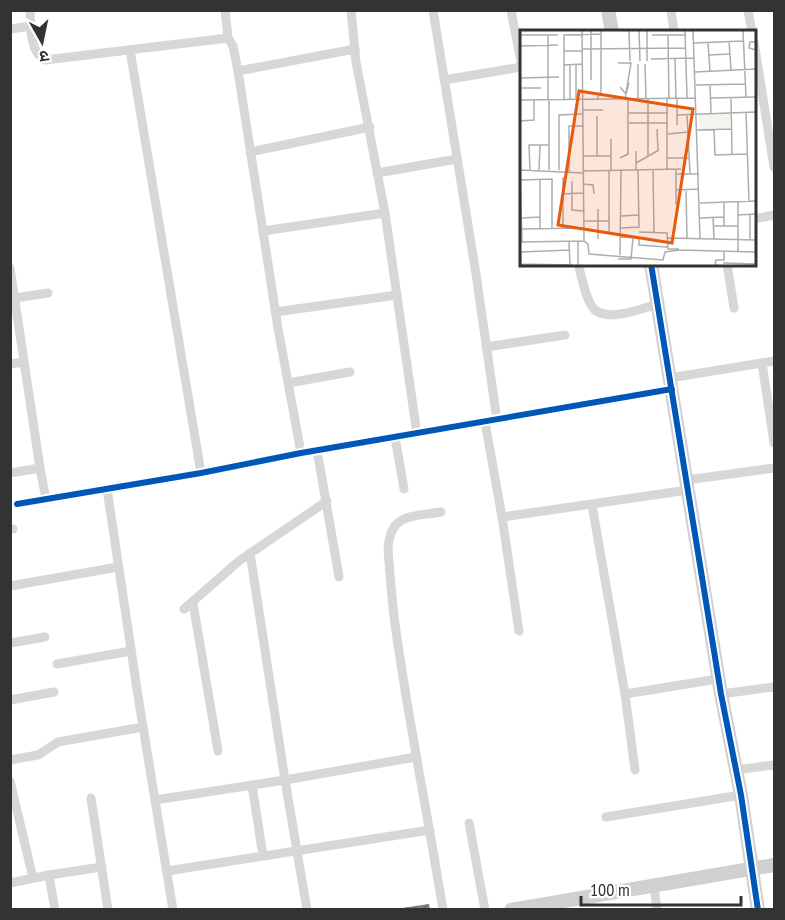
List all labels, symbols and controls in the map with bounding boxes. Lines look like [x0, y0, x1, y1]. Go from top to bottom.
north arrow [12, 12, 72, 72]
inset map [520, 30, 755, 266]
text: उ [38, 46, 51, 68]
scale bar [581, 869, 742, 907]
text: 100 m [590, 878, 630, 901]

